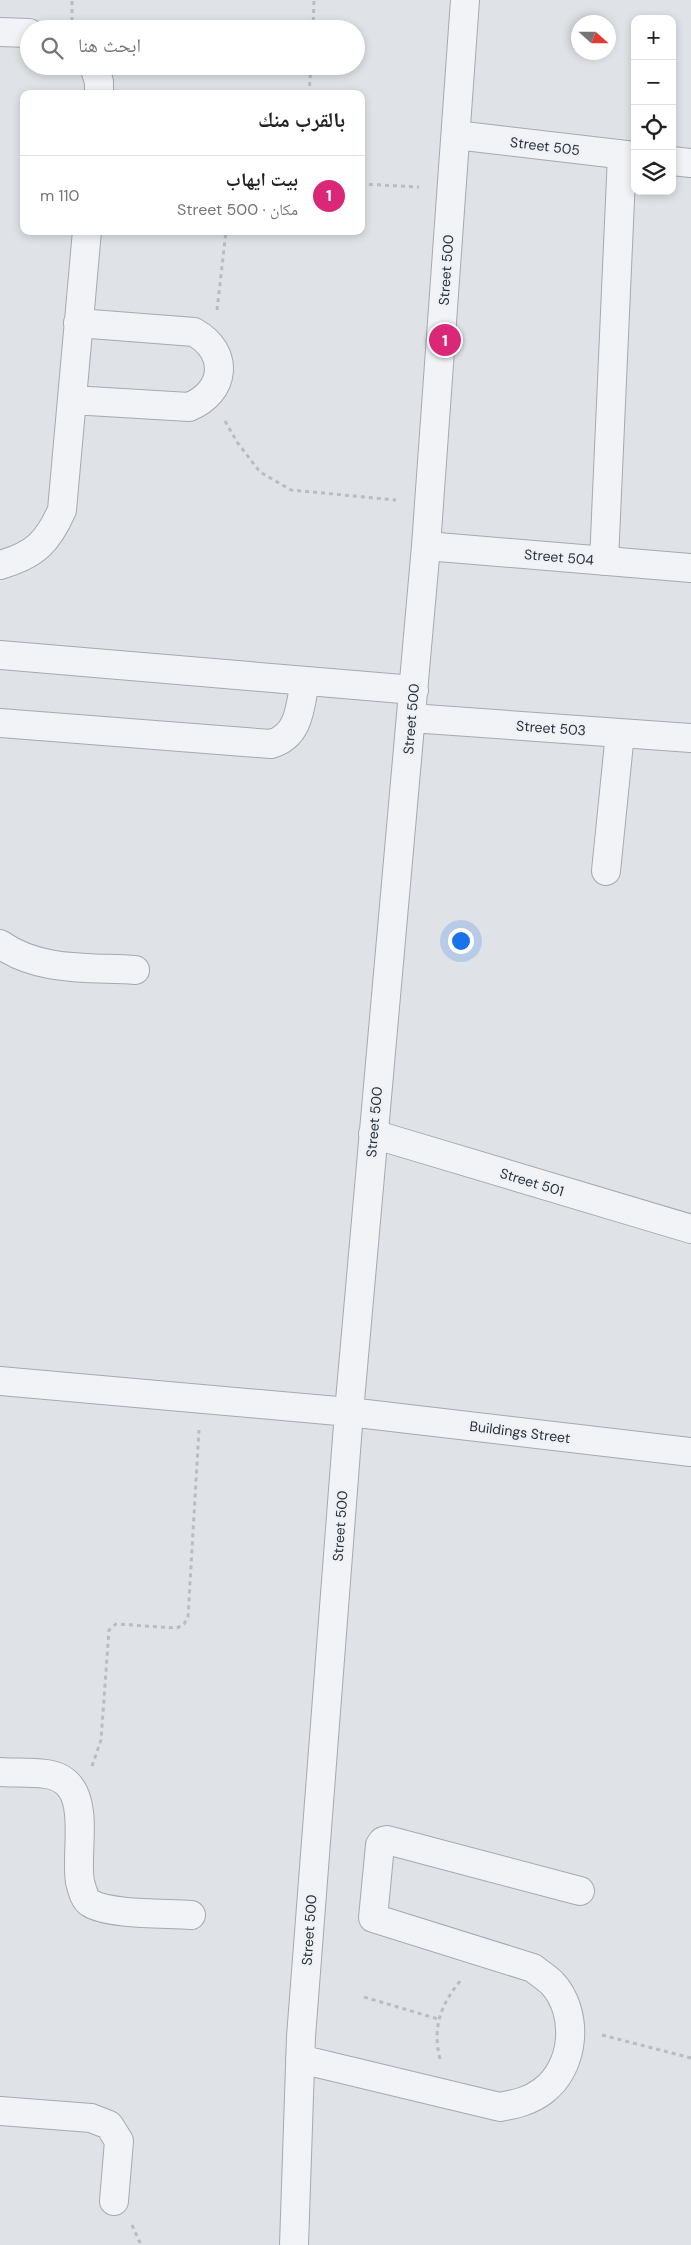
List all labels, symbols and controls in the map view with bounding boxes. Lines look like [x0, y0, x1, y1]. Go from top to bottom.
north arrow [571, 15, 616, 60]
map controls [631, 15, 676, 195]
button: + [631, 15, 676, 60]
search box [20, 20, 365, 75]
text: ابحث هنا [78, 33, 141, 58]
icon: search [38, 34, 66, 62]
button: − [631, 60, 676, 105]
button: locate [631, 105, 676, 150]
text: بالقرب منك [258, 106, 345, 134]
street label: Street 505 [509, 133, 581, 159]
button: layers [631, 150, 676, 195]
text: بيت ايهاب [226, 167, 298, 192]
text: 110 m [40, 185, 79, 206]
text: 1 [326, 185, 332, 206]
text: مكان · Street 500 [177, 199, 298, 220]
street label: Street 500 [435, 234, 457, 306]
pin: 1 [429, 321, 461, 359]
street label: Street 504 [523, 545, 595, 569]
street label: Street 500 [399, 683, 423, 755]
street label: Street 503 [516, 717, 586, 739]
your location [448, 928, 474, 954]
street label: Street 500 [362, 1086, 386, 1158]
street label: Street 501 [498, 1164, 566, 1200]
street label: Buildings Street [469, 1417, 571, 1447]
street label: Street 500 [329, 1490, 351, 1562]
street label: Street 500 [298, 1894, 320, 1966]

